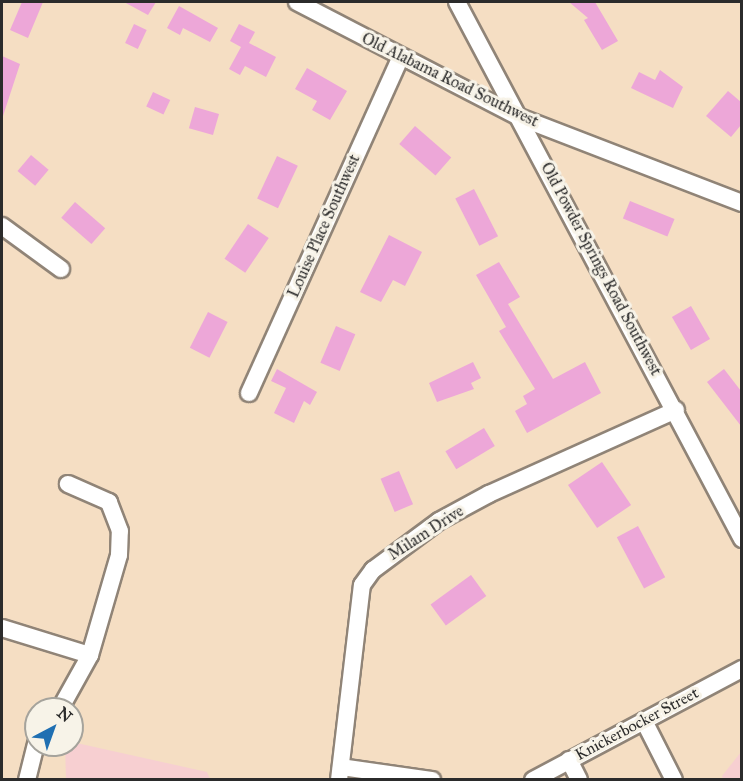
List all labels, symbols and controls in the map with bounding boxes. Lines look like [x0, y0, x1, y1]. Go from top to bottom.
street label: Old Alabama Road Southwest [358, 29, 542, 131]
street label: Louise Place Southwest [284, 151, 364, 301]
street label: Old Powder Springs Road Southwest [537, 159, 665, 379]
street label: Milam Drive [385, 502, 467, 564]
street label: Knickerbocker Street [572, 683, 702, 765]
north arrow [24, 697, 84, 757]
text: N [53, 703, 76, 726]

